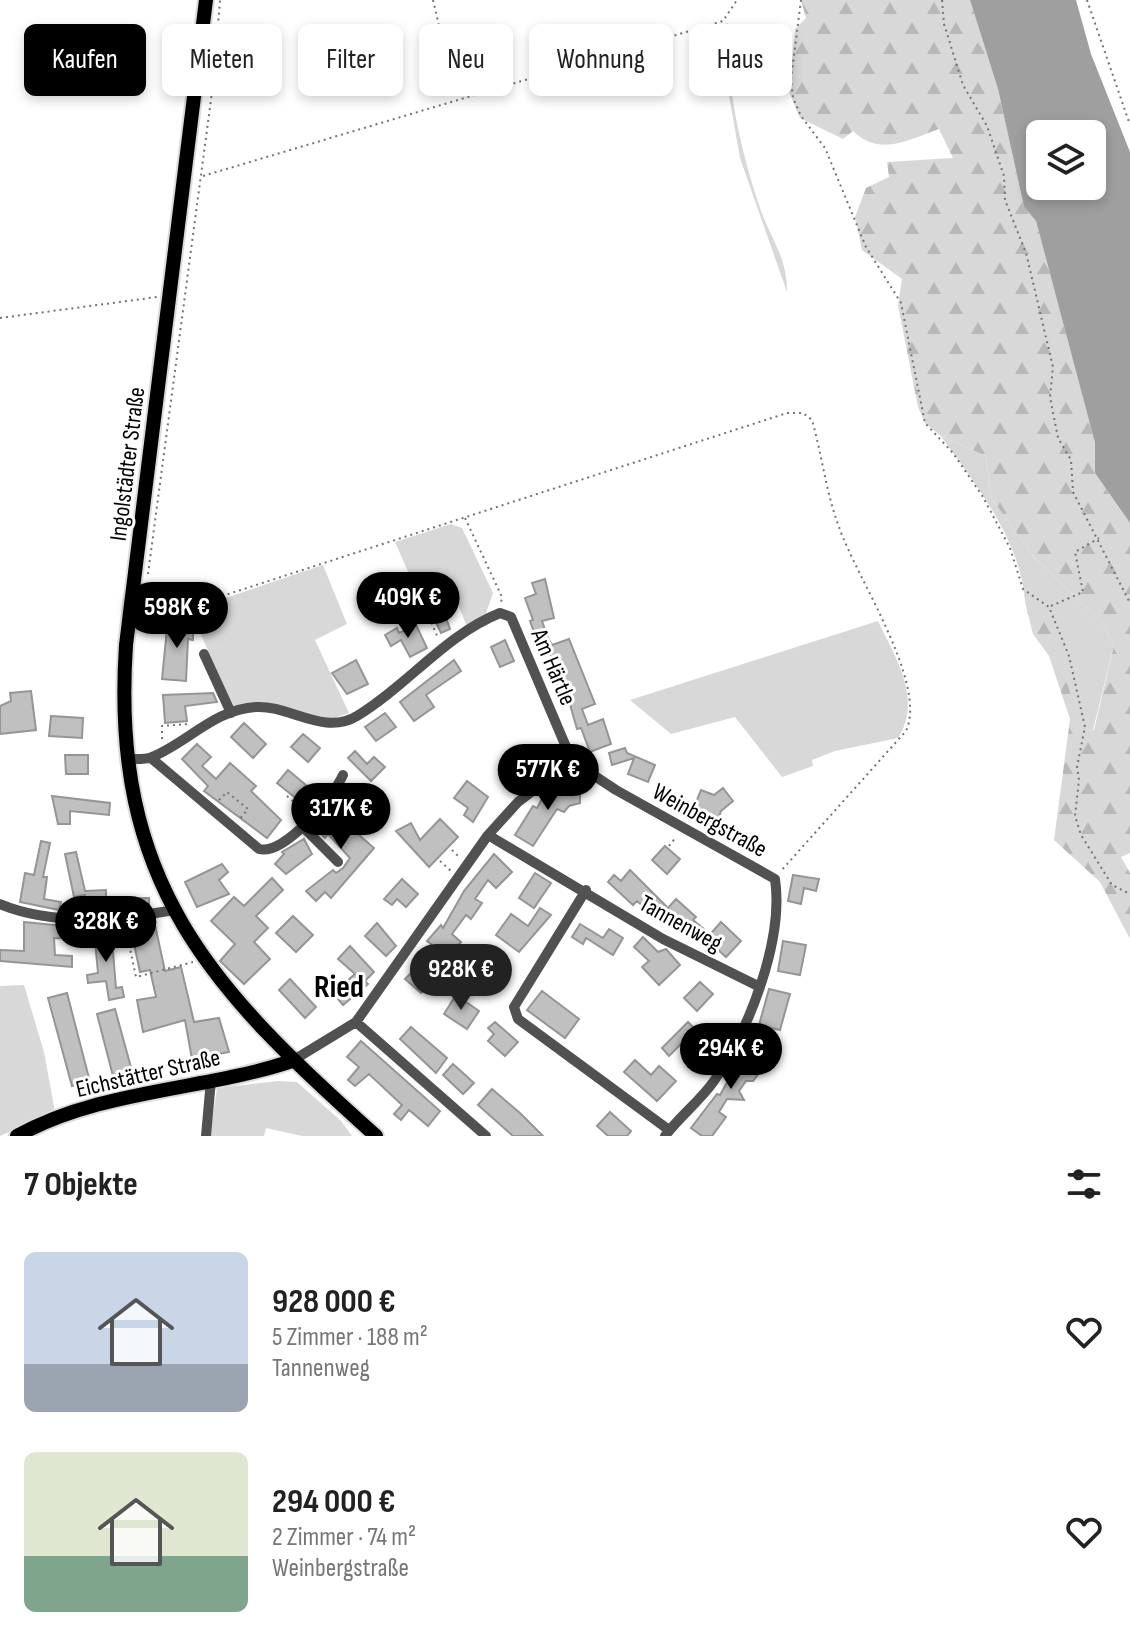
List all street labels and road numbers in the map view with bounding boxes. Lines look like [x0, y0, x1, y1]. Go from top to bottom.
street label: Ingolstädter Straße [104, 386, 151, 543]
street label: Am Härtle [524, 624, 583, 710]
street label: Weinbergstraße [647, 777, 772, 864]
street label: Tannenweg [634, 889, 727, 958]
street label: Eichstätter Straße [73, 1043, 223, 1104]

